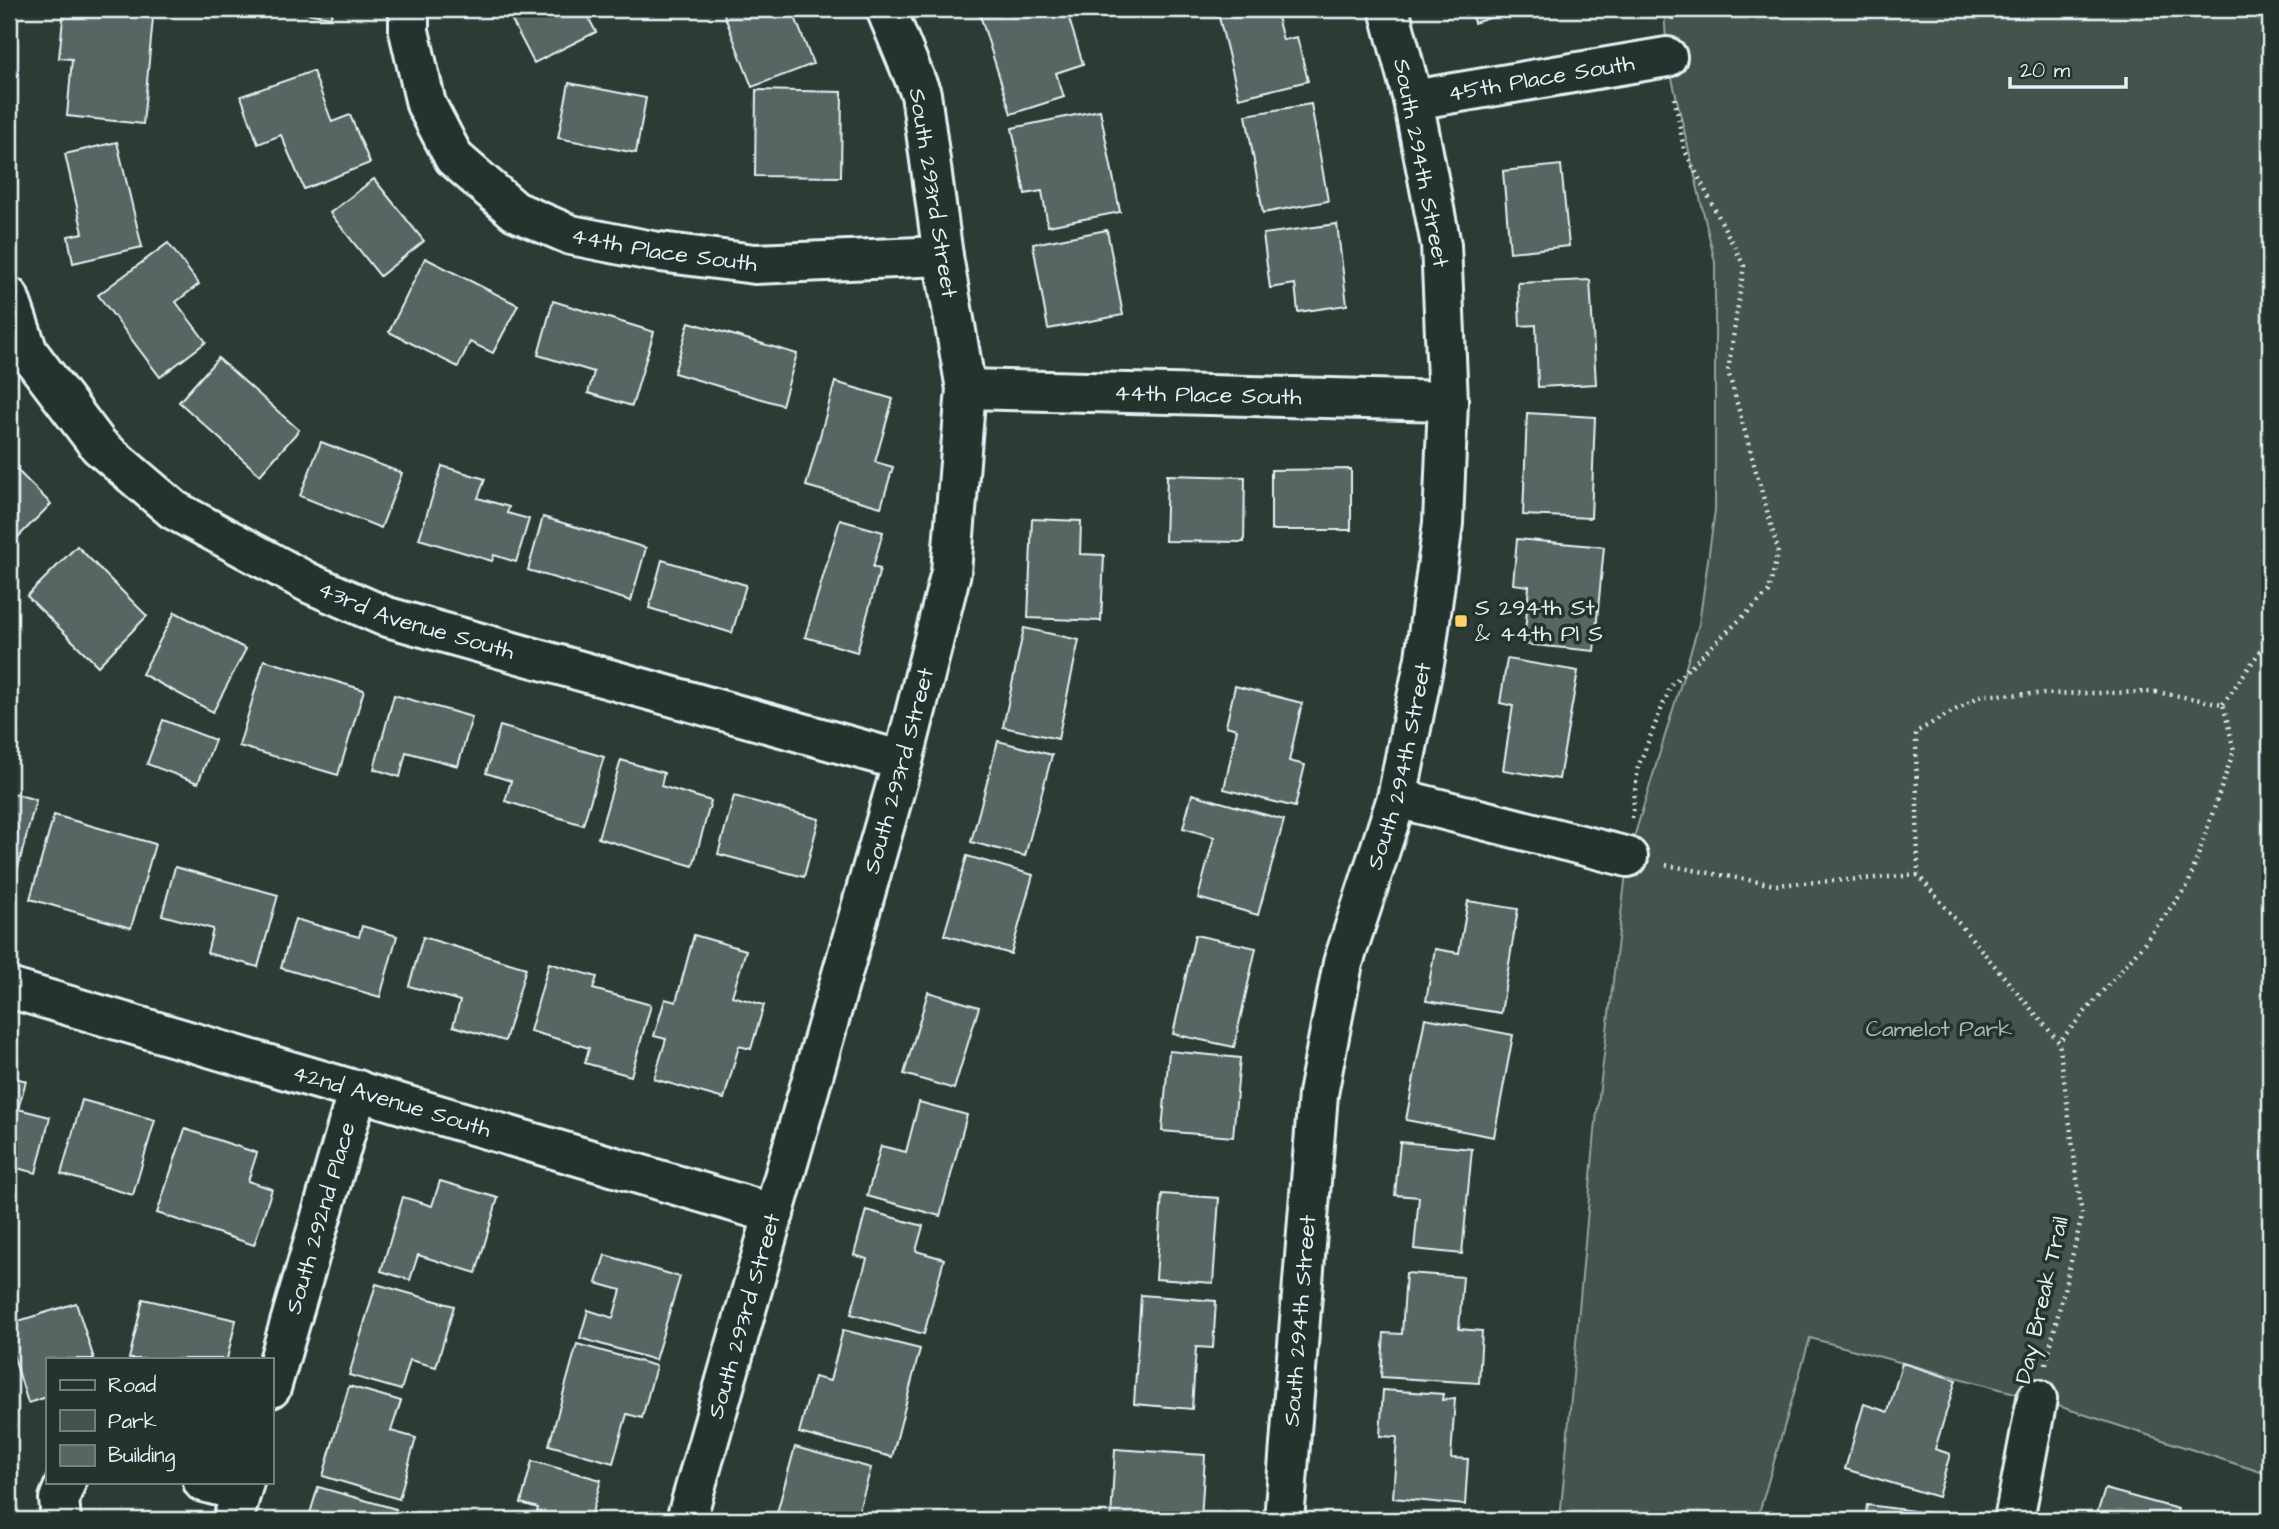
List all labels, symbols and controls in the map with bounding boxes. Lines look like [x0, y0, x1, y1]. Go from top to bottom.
scale bar [2010, 46, 2125, 90]
street label: 45th Place South [1446, 47, 1637, 110]
street label: South 294th Street [1385, 56, 1457, 271]
text: 20 m [2020, 56, 2071, 85]
street label: South 293rd Street [901, 86, 965, 301]
street label: 44th Place South [569, 219, 759, 280]
street label: 44th Place South [1114, 377, 1303, 413]
street label: 43rd Avenue South [313, 573, 519, 668]
place label: S 294th St & 44th Pl S [1475, 592, 1603, 650]
marker: S 294th St & 44th Pl S [1453, 613, 1469, 629]
street label: South 294th Street [1359, 659, 1440, 874]
street label: South 293rd Street [856, 664, 942, 877]
park label: Camelot Park [1866, 1013, 2012, 1045]
street label: 42nd Avenue South [289, 1057, 495, 1146]
street label: South 292nd Place [277, 1118, 364, 1318]
street label: South 293rd Street [700, 1209, 789, 1423]
street label: South 294th Street [1276, 1213, 1324, 1428]
street label: Day Break Trail [2007, 1213, 2078, 1387]
legend [46, 1358, 273, 1484]
text: Road [108, 1371, 156, 1400]
text: Park [108, 1407, 157, 1436]
text: Building [108, 1441, 176, 1472]

